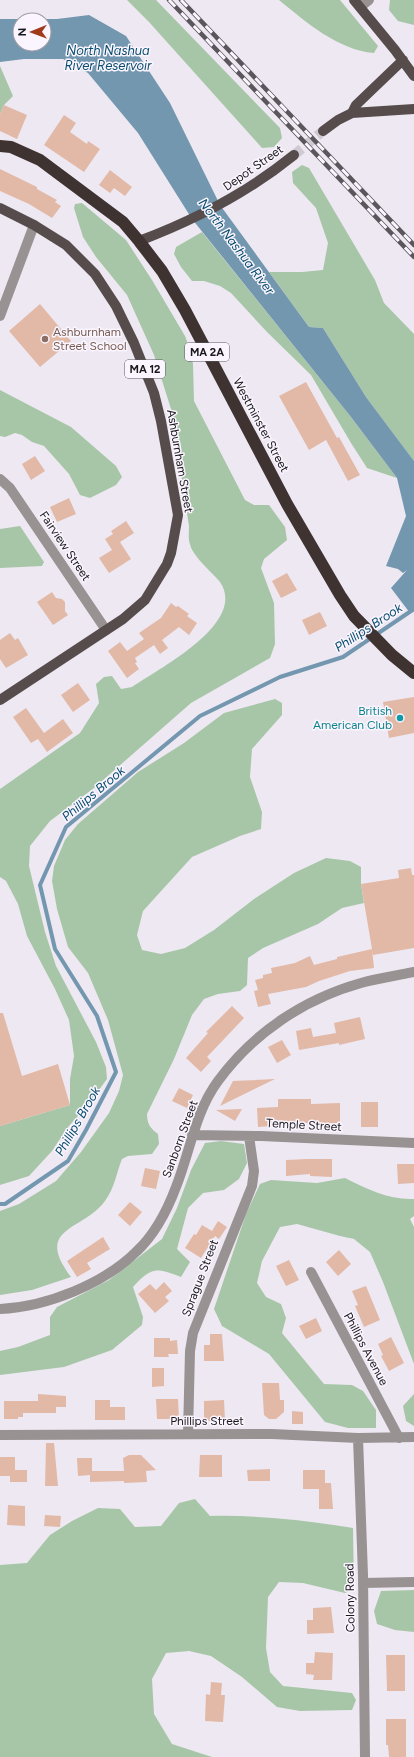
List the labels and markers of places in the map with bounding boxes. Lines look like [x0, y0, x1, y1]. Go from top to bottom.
place label: Ashburnham Street School [53, 325, 127, 353]
marker: Ashburnham Street School [40, 334, 50, 344]
place label: British American Club [313, 704, 392, 732]
marker: British American Club [395, 713, 405, 723]

